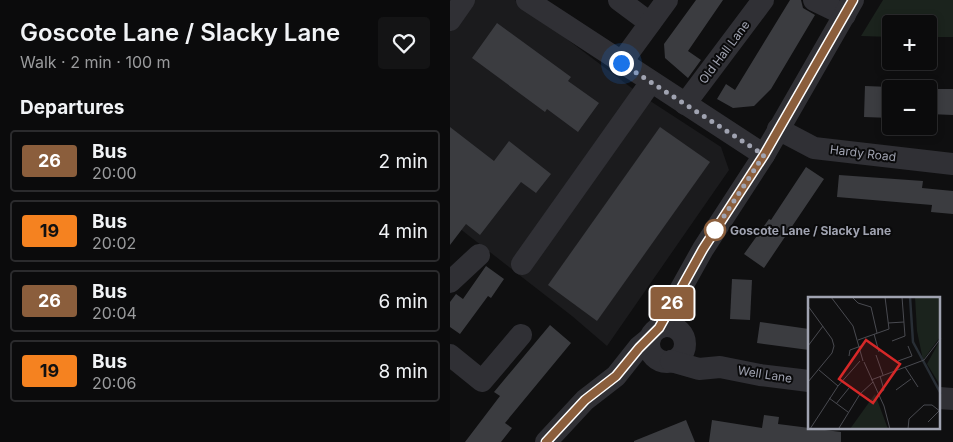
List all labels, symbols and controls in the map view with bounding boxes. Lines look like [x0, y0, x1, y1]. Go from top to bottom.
map controls [882, 15, 937, 135]
button: + [882, 15, 937, 70]
button: heart [378, 17, 430, 69]
street label: Old Hall Lane [695, 17, 753, 87]
text: Goscote Lane / Slacky Lane [20, 18, 340, 47]
your location [609, 51, 634, 76]
text: Walk · 2 min · 100 m [20, 52, 171, 72]
button: − [882, 80, 937, 135]
text: Departures [20, 96, 124, 119]
text: Bus [92, 140, 127, 163]
street label: Hardy Road [829, 142, 897, 164]
text: 26 [38, 150, 61, 171]
text: 2 min [379, 150, 428, 173]
text: 20:00 [92, 163, 137, 183]
text: Bus [92, 210, 127, 233]
marker: Goscote Lane / Slacky Lane [704, 219, 726, 241]
text: 19 [40, 220, 59, 241]
text: 4 min [378, 220, 428, 243]
place label: Goscote Lane / Slacky Lane [730, 223, 891, 238]
text: 20:02 [92, 233, 136, 253]
text: Bus [92, 280, 127, 303]
line badge: 26 [650, 287, 694, 319]
text: 26 [38, 290, 61, 311]
text: 6 min [378, 290, 428, 313]
text: 26 [660, 292, 684, 313]
inset map [808, 297, 940, 430]
text: 20:04 [92, 303, 137, 323]
text: Bus [92, 350, 127, 373]
text: 19 [40, 360, 59, 381]
text: 8 min [378, 360, 428, 383]
street label: Well Lane [737, 362, 793, 386]
text: 20:06 [92, 373, 136, 393]

